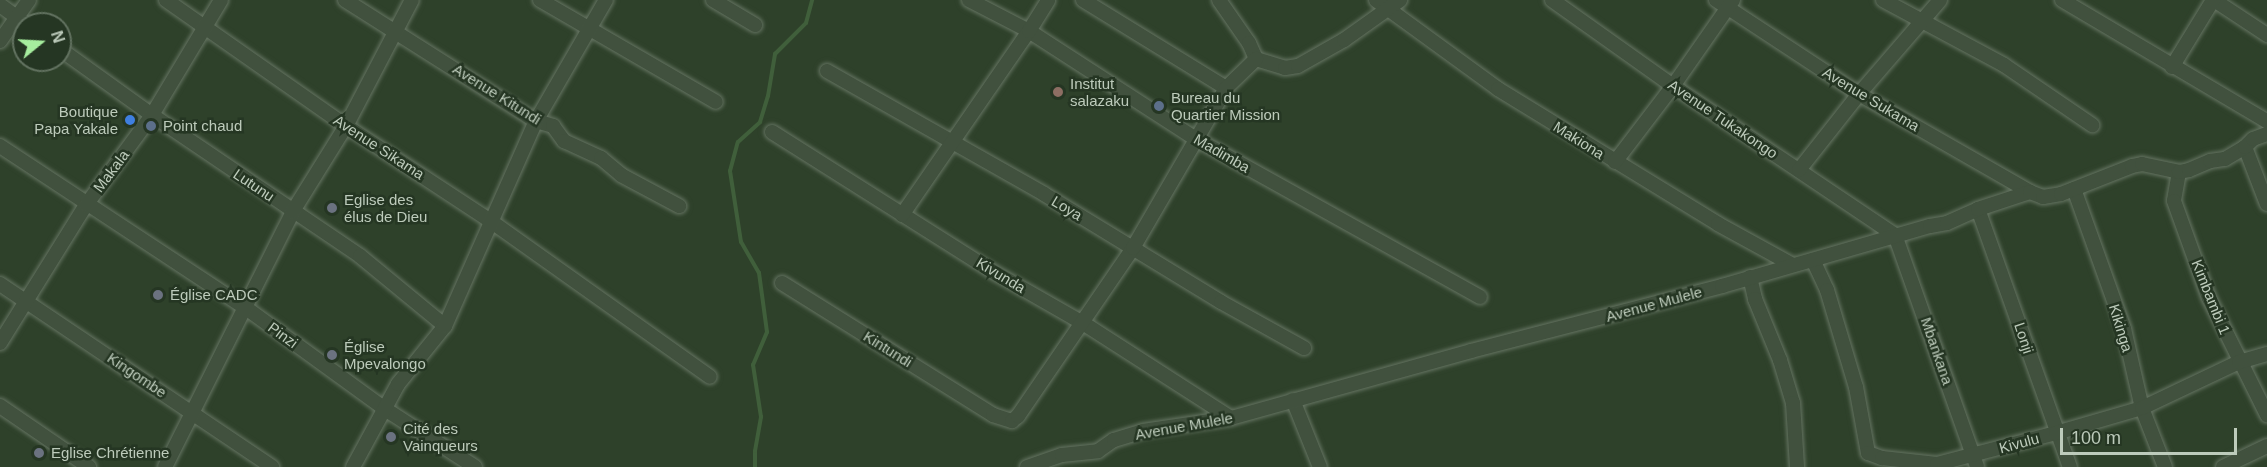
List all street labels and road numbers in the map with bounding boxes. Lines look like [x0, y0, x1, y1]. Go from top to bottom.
street label: Avenue Kitundi [450, 60, 544, 128]
street label: Avenue Sukama [1819, 63, 1923, 135]
street label: Avenue Tukakongo [1665, 76, 1781, 162]
street label: Avenue Sikama [330, 111, 428, 183]
street label: Makiona [1550, 117, 1608, 163]
street label: Madimba [1191, 130, 1253, 176]
street label: Makala [89, 146, 133, 196]
street label: Lutunu [230, 165, 278, 205]
street label: Loya [1048, 192, 1086, 224]
street label: Kivunda [973, 253, 1029, 297]
street label: Kimbambi 1 [2188, 257, 2234, 337]
street label: Avenue Mulele [1604, 283, 1704, 325]
street label: Kikinga [2105, 302, 2137, 354]
street label: Mbankana [1917, 315, 1957, 387]
street label: Pinzi [265, 318, 301, 352]
street label: Lonji [2011, 320, 2037, 356]
street label: Kintundi [860, 327, 916, 371]
street label: Kingombe [104, 349, 170, 401]
street label: Avenue Mulele [1134, 409, 1234, 443]
street label: Kivulu [1997, 429, 2041, 457]

